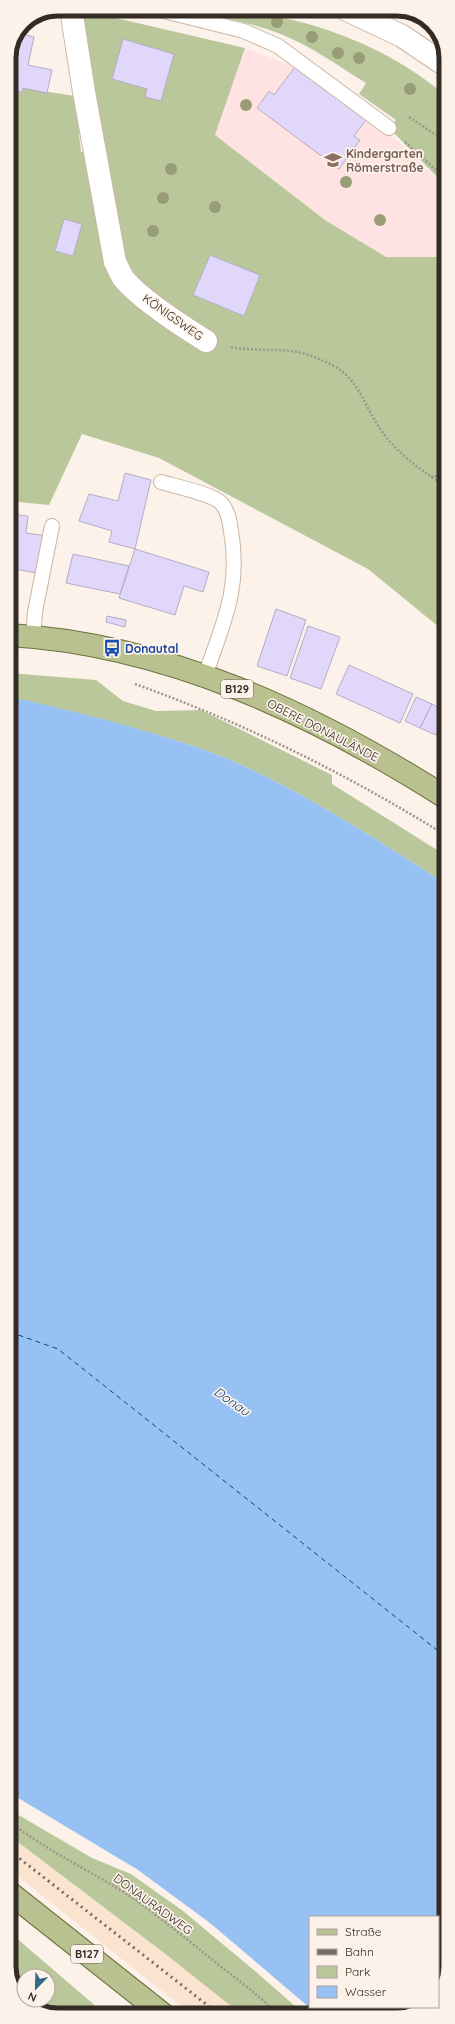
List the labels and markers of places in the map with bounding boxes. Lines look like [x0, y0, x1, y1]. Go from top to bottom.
place label: Kindergarten Römerstraße [346, 146, 423, 175]
school or university icon: Kindergarten Römerstraße [323, 150, 343, 170]
bus stop icon: Donautal [102, 638, 122, 658]
place label: Donautal [125, 641, 178, 656]

